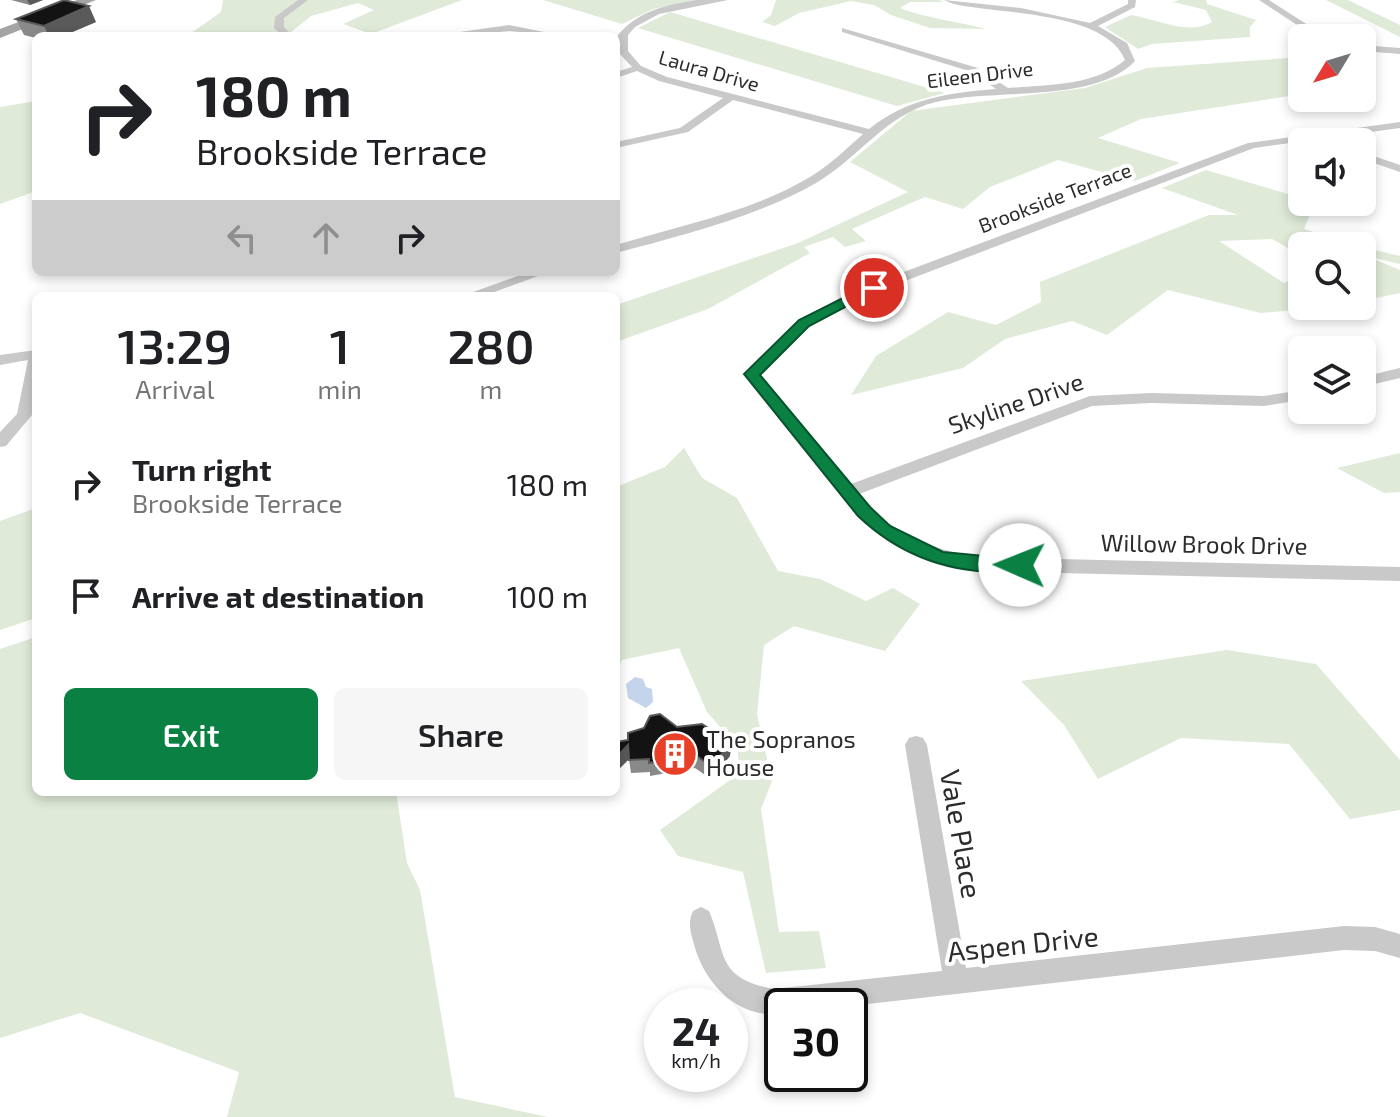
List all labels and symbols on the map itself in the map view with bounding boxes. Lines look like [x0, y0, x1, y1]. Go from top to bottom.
north arrow [1288, 24, 1376, 112]
street label: Laura Drive [656, 44, 762, 96]
street label: Eileen Drive [925, 56, 1035, 92]
street label: Brookside Terrace [975, 157, 1135, 237]
pin [840, 254, 908, 322]
street label: Skyline Drive [944, 366, 1087, 439]
position arrow [978, 523, 1062, 607]
street label: Willow Brook Drive [1100, 527, 1308, 560]
place label: The Sopranos House [706, 724, 856, 781]
building icon: The Sopranos House [651, 730, 699, 778]
street label: Vale Place [934, 767, 990, 901]
street label: Aspen Drive [946, 918, 1100, 968]
speed limit sign: 30 [764, 988, 868, 1092]

